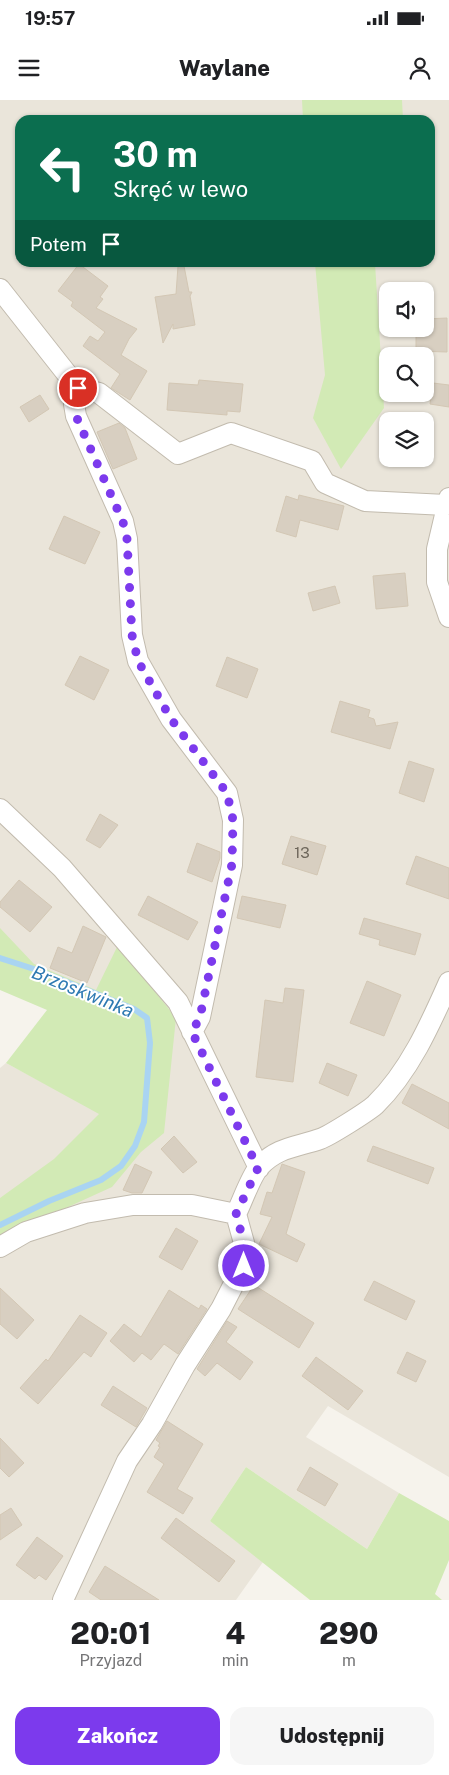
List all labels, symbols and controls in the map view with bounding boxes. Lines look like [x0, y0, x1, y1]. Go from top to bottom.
text: 19:57 [25, 7, 76, 29]
icon: menu [15, 54, 43, 82]
icon: person [406, 54, 434, 82]
text: Waylane [179, 55, 270, 81]
text: 30 m [113, 134, 198, 175]
icon: left [30, 135, 95, 200]
text: Skręć w lewo [113, 176, 248, 202]
icon: arrive [97, 230, 125, 258]
text: Potem [30, 233, 87, 255]
map controls [379, 282, 434, 467]
button: sound [379, 282, 434, 337]
button: search [379, 347, 434, 402]
pin [57, 367, 99, 409]
icon: arrive [64, 374, 92, 402]
button: layers [379, 412, 434, 467]
house number: 13 [294, 844, 310, 861]
water label: Brzoskwinka [29, 961, 137, 1021]
position arrow [217, 1239, 269, 1291]
text: 20:01 [70, 1615, 151, 1651]
text: 4 [225, 1615, 245, 1651]
text: 290 [319, 1615, 379, 1651]
text: Przyjazd [79, 1651, 142, 1670]
text: min [222, 1651, 249, 1670]
text: m [342, 1651, 356, 1670]
button: Zakończ [15, 1707, 220, 1765]
button: Udostępnij [230, 1707, 434, 1765]

